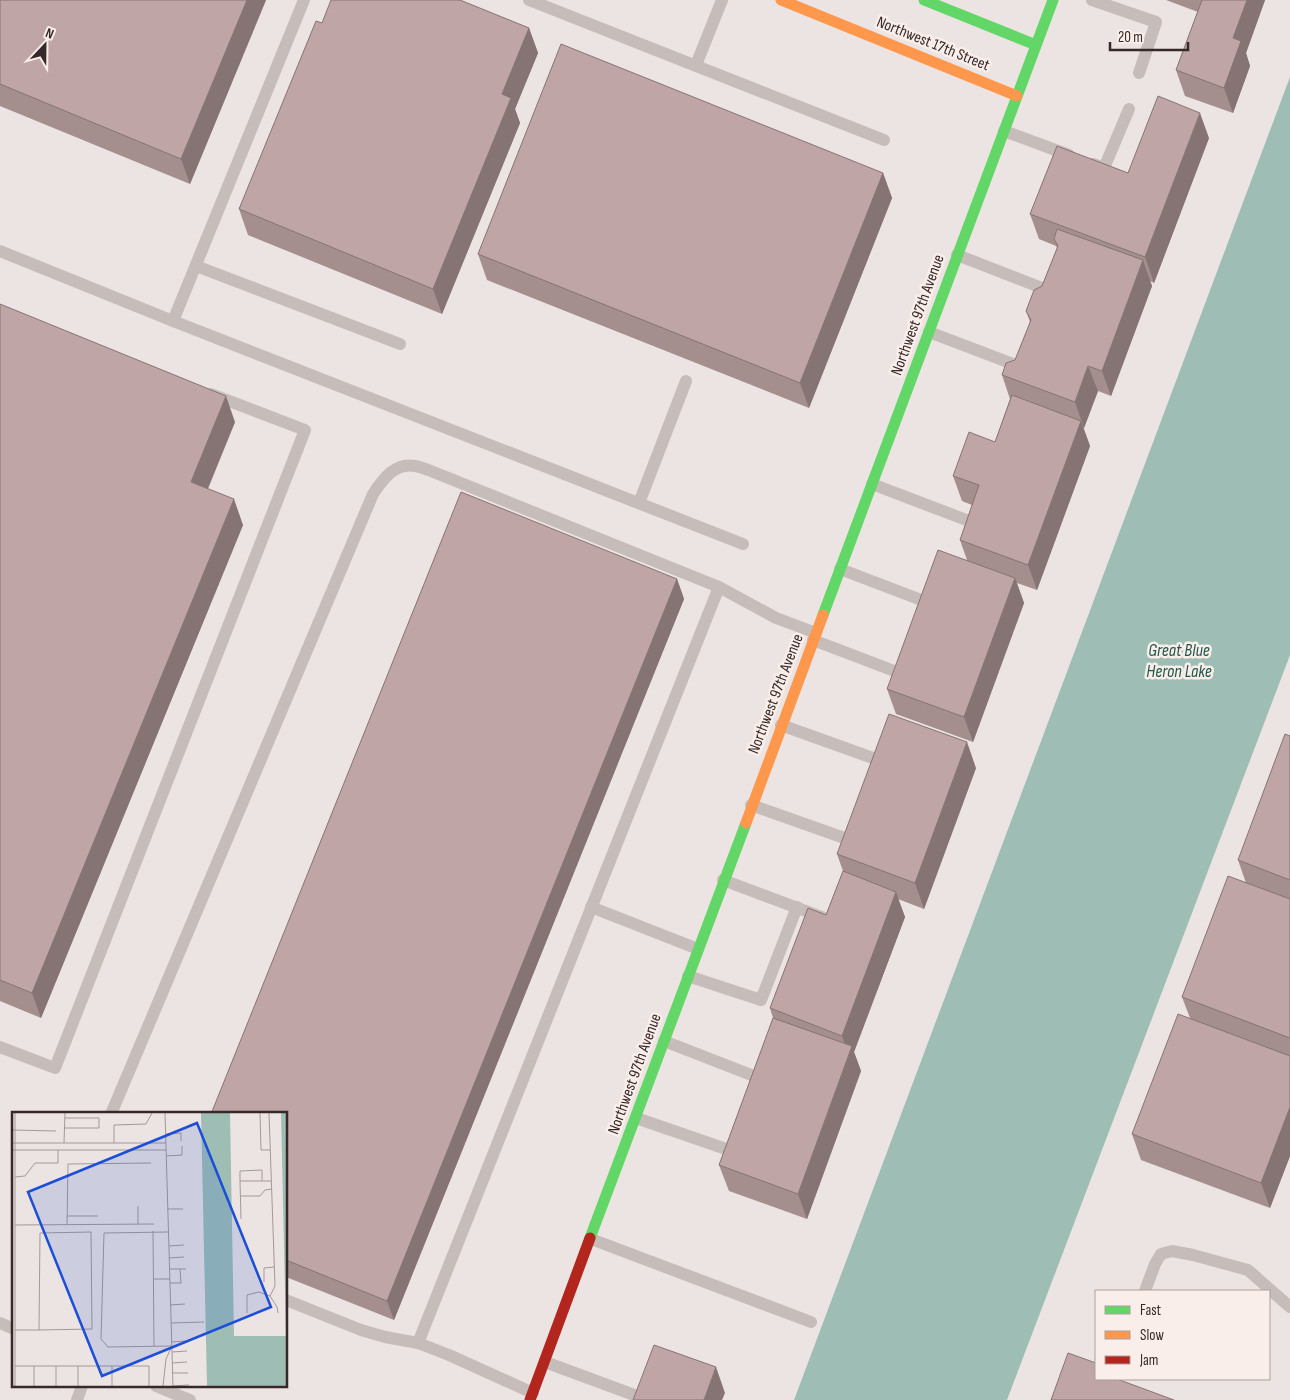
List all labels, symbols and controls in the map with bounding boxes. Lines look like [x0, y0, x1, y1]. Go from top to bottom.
street label: Northwest 17th Street [874, 13, 992, 75]
north arrow [20, 20, 70, 70]
scale bar [1110, 20, 1188, 52]
text: N [43, 24, 56, 43]
text: 20 m [1118, 28, 1143, 47]
street label: Northwest 97th Avenue [887, 252, 949, 378]
street label: Northwest 97th Avenue [744, 631, 808, 757]
water label: Great Blue Heron Lake [1146, 640, 1212, 682]
street label: Northwest 97th Avenue [604, 1011, 666, 1137]
inset map [12, 1112, 288, 1388]
legend [1095, 1290, 1270, 1380]
text: Fast [1140, 1301, 1162, 1320]
text: Slow [1140, 1326, 1164, 1345]
text: Jam [1139, 1351, 1158, 1370]

